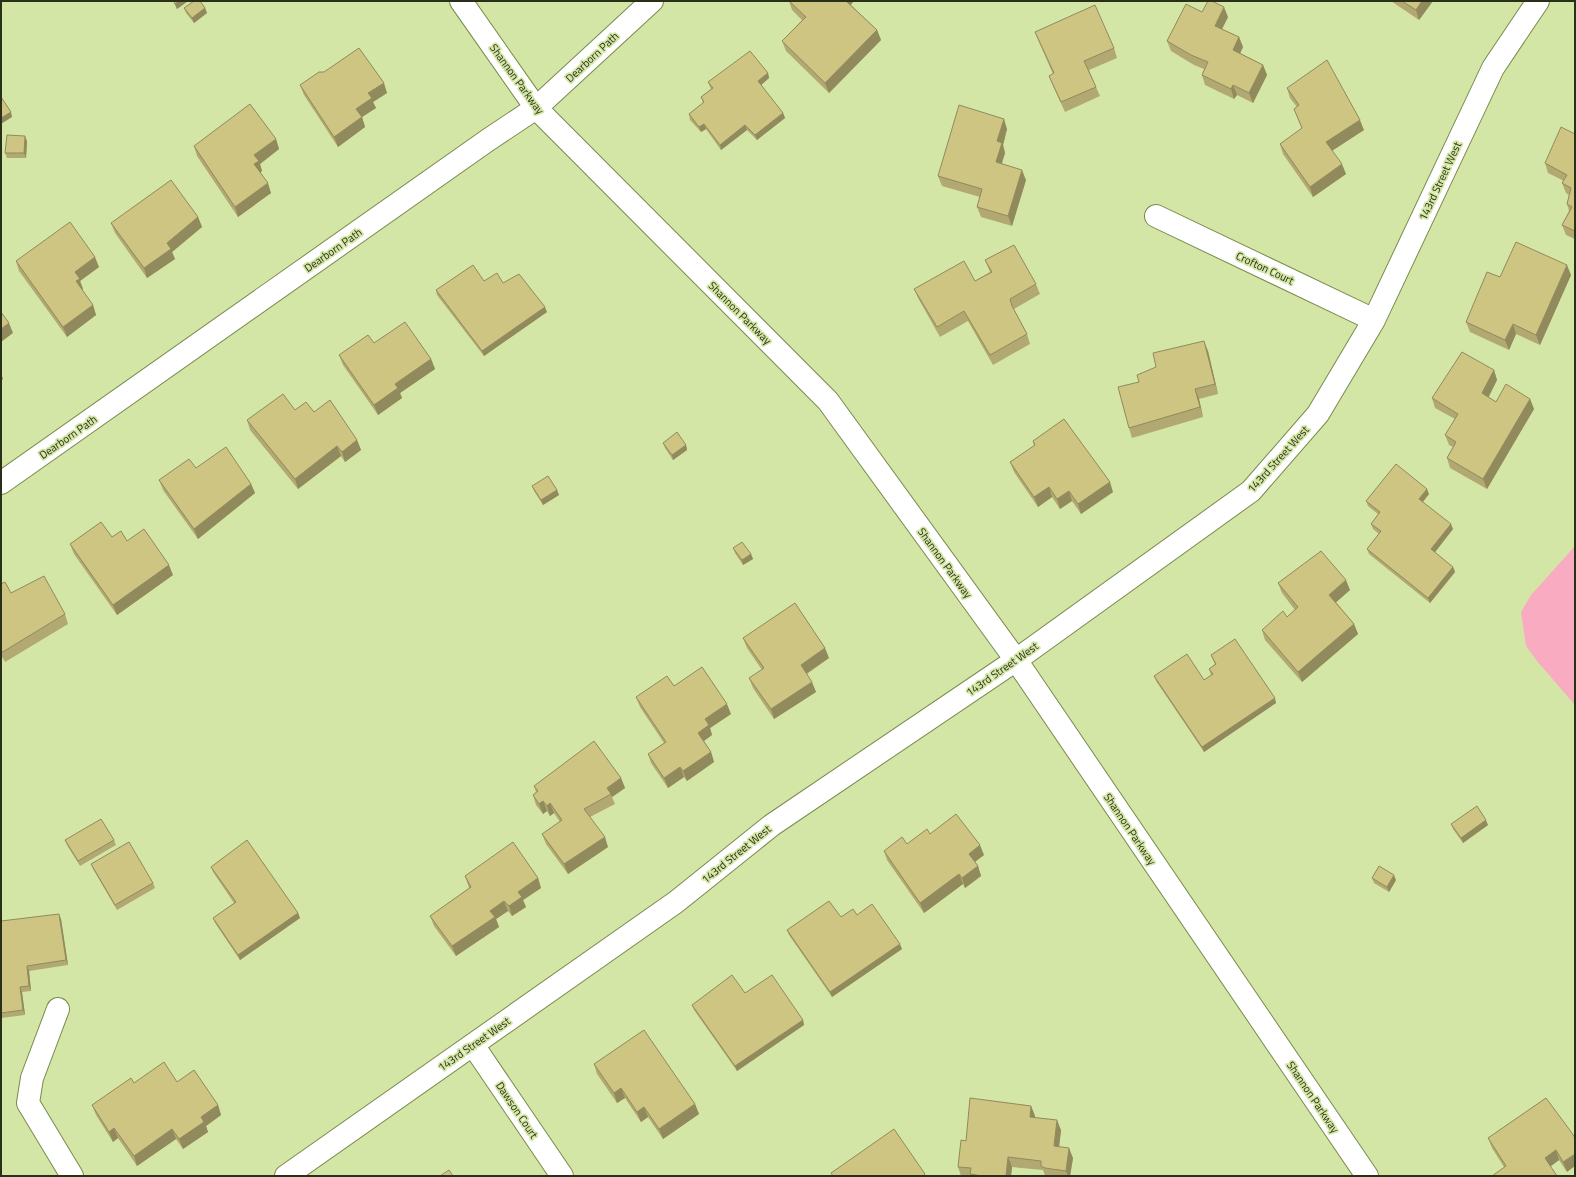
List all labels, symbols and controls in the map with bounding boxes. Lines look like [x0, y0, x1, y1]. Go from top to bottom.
street label: Dearborn Path [562, 28, 622, 86]
street label: Shannon Parkway [486, 41, 548, 118]
street label: 143rd Street West [1415, 139, 1465, 223]
street label: Dearborn Path [301, 224, 365, 276]
street label: Crofton Court [1233, 248, 1297, 288]
street label: Shannon Parkway [705, 278, 776, 349]
street label: Dearborn Path [36, 411, 100, 463]
street label: 143rd Street West [1244, 422, 1313, 496]
street label: Shannon Parkway [914, 525, 976, 602]
street label: 143rd Street West [963, 638, 1042, 700]
street label: Shannon Parkway [1100, 790, 1160, 869]
street label: 143rd Street West [698, 821, 774, 887]
street label: 143rd Street West [435, 1013, 514, 1075]
street label: Shannon Parkway [1283, 1058, 1343, 1137]
street label: Dawson Court [492, 1078, 542, 1142]

